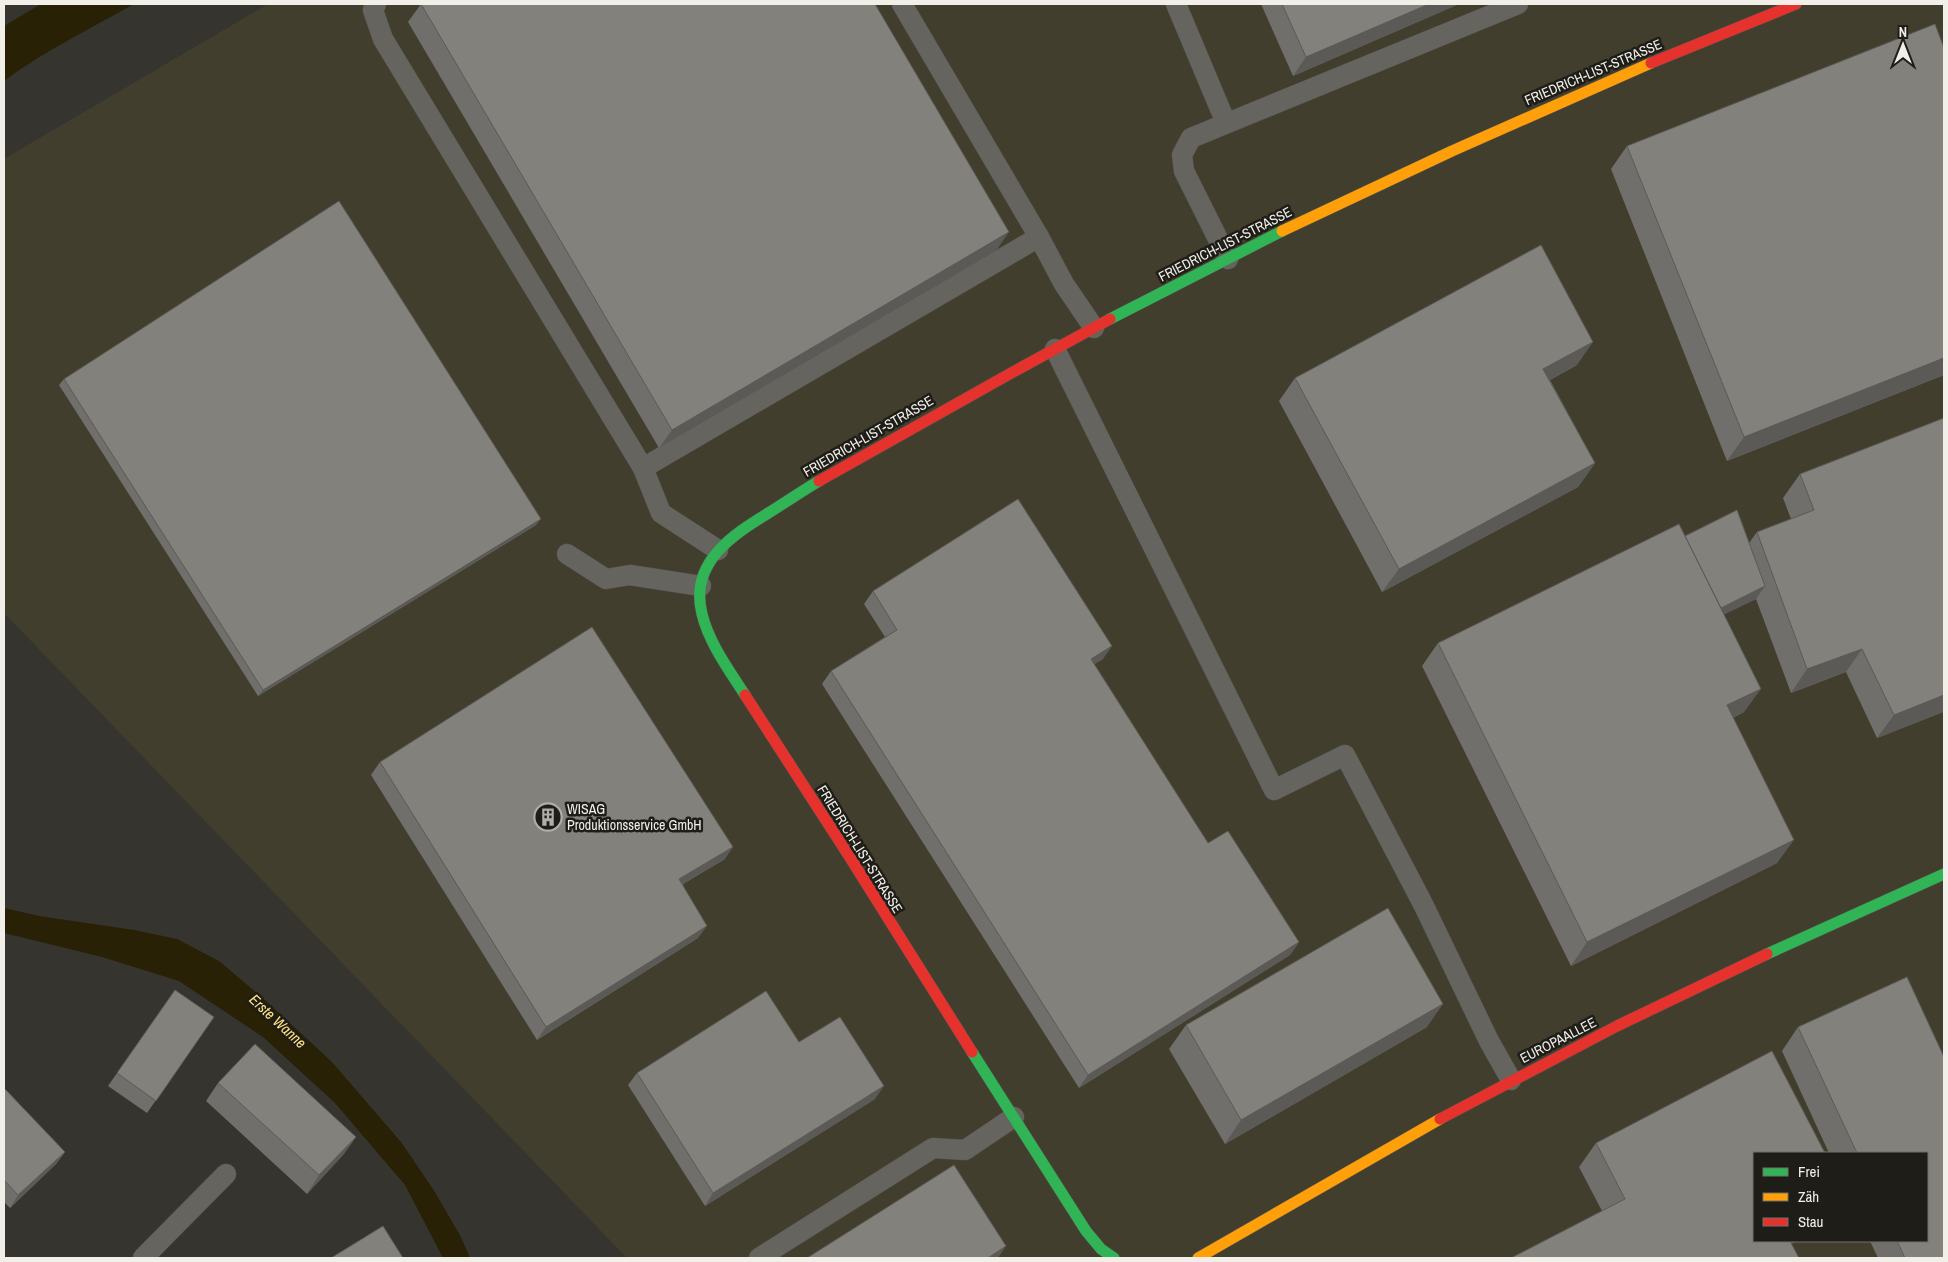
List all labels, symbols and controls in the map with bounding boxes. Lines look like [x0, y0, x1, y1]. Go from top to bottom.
north arrow [1878, 20, 1928, 70]
text: N [1899, 23, 1907, 41]
street label: FRIEDRICH-LIST-STRASSE [1522, 35, 1664, 109]
street label: FRIEDRICH-LIST-STRASSE [1155, 203, 1295, 285]
street label: FRIEDRICH-LIST-STRASSE [800, 391, 936, 481]
street label: FRIEDRICH-LIST-STRASSE [813, 782, 907, 916]
place label: WISAG Produktionsservice GmbH [567, 800, 702, 834]
building icon: WISAG Produktionsservice GmbH [533, 802, 563, 832]
water label: Erste Wanne [245, 989, 311, 1053]
street label: EUROPAALLEE [1517, 1013, 1599, 1067]
legend [1753, 1152, 1928, 1242]
text: Frei [1798, 1161, 1820, 1182]
text: Zäh [1798, 1186, 1819, 1207]
text: Stau [1798, 1211, 1823, 1232]

